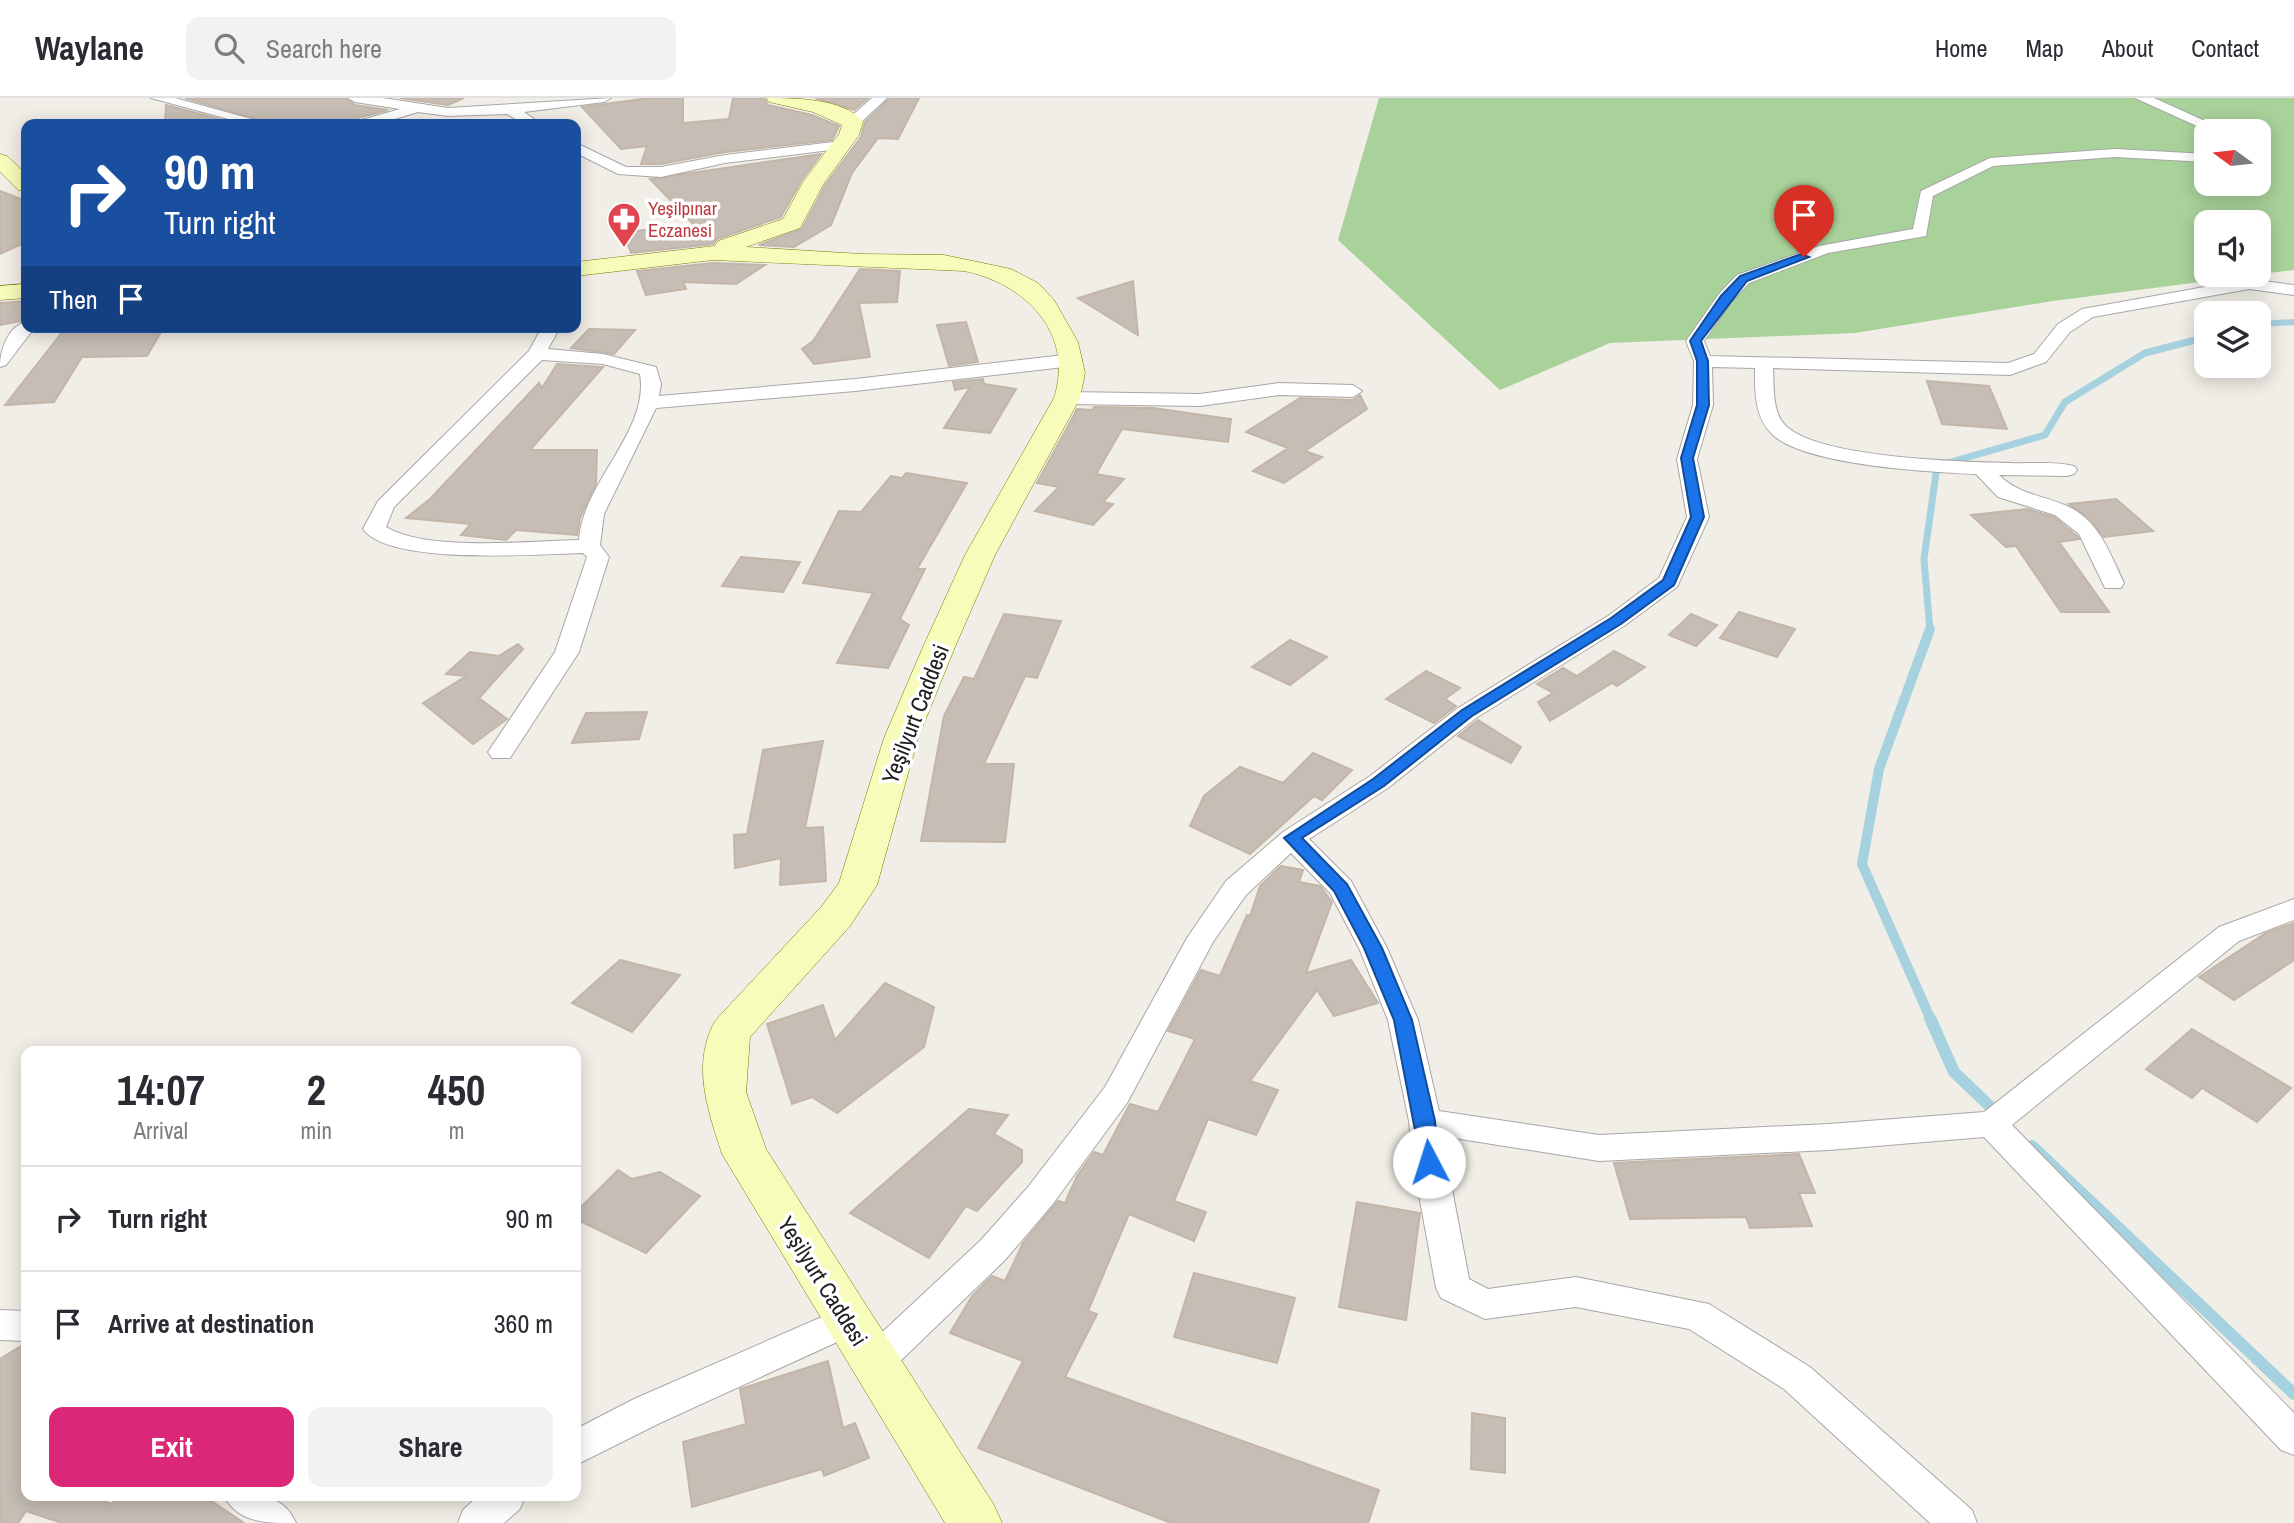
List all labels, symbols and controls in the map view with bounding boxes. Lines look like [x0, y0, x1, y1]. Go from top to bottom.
search box [186, 17, 676, 80]
text: Waylane [35, 26, 144, 70]
icon: search [210, 29, 248, 67]
text: Search here [266, 31, 382, 66]
text: Home [1935, 32, 1987, 64]
text: Map [2025, 32, 2064, 64]
text: About [2102, 32, 2153, 64]
text: Contact [2191, 32, 2259, 64]
north arrow [2194, 119, 2272, 196]
map controls [2194, 119, 2271, 378]
text: 90 m [164, 138, 256, 204]
icon: right [49, 147, 140, 238]
pin [1774, 185, 1834, 257]
place label: Yeşilpınar Eczanesi [648, 195, 718, 243]
icon: arrive [1785, 196, 1823, 234]
pharmacy icon: Yeşilpınar Eczanesi [605, 200, 643, 249]
text: Turn right [164, 201, 276, 244]
button: sound [2194, 210, 2271, 287]
icon: arrive [112, 280, 150, 318]
text: Then [49, 282, 98, 317]
button: layers [2194, 301, 2271, 378]
street label: Yeşilyurt Caddesi [874, 640, 956, 788]
text: 14:07 [117, 1062, 205, 1118]
text: 2 [307, 1062, 326, 1118]
text: 450 [428, 1062, 485, 1118]
text: Arrival [134, 1115, 188, 1146]
text: min [301, 1115, 332, 1146]
text: m [449, 1115, 464, 1146]
position arrow [1392, 1125, 1466, 1199]
icon: right [49, 1200, 87, 1238]
text: Turn right [108, 1201, 207, 1236]
text: 90 m [506, 1201, 553, 1236]
street label: Yeşilyurt Caddesi [771, 1210, 875, 1352]
icon: arrive [49, 1305, 87, 1343]
text: Arrive at destination [108, 1306, 314, 1341]
text: 360 m [494, 1306, 553, 1341]
button: Exit [49, 1407, 294, 1487]
button: Share [308, 1407, 553, 1487]

